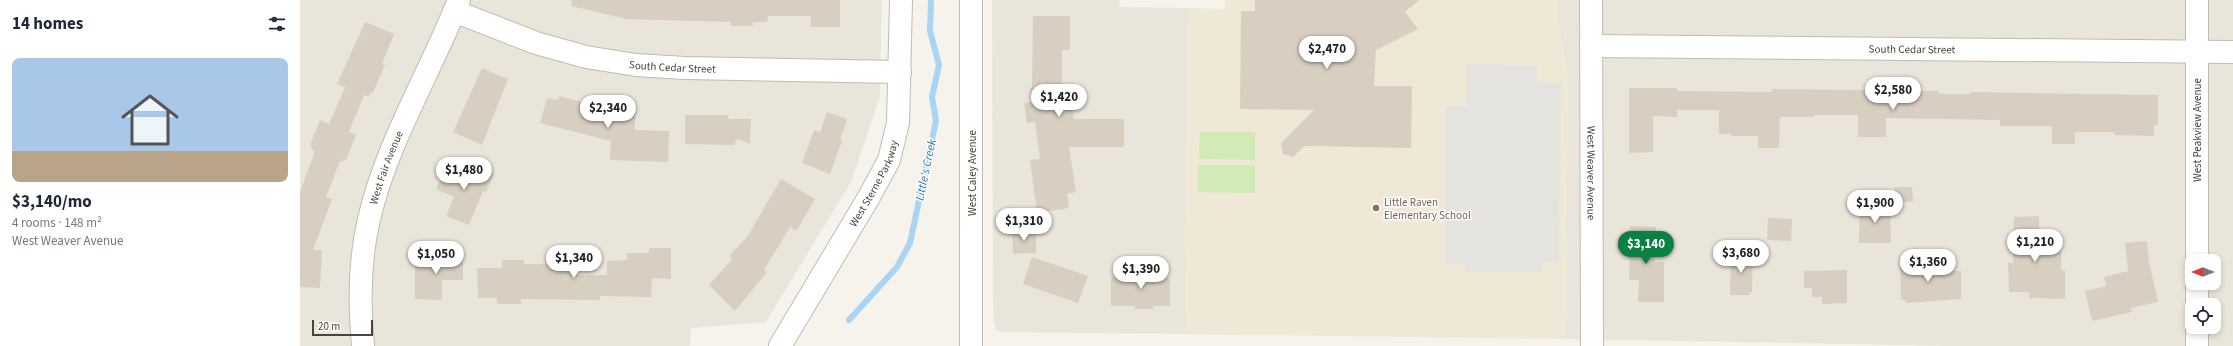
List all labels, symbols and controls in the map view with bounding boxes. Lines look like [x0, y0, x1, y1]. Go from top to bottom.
text: 14 homes [12, 12, 83, 36]
icon: filters [266, 13, 288, 35]
pin: $2,470 [1294, 36, 1360, 70]
text: $2,470 [1308, 40, 1346, 58]
street label: South Cedar Street [1869, 41, 1956, 57]
street label: South Cedar Street [628, 56, 716, 76]
pin: $2,580 [1860, 77, 1926, 111]
street label: West Peakview Avenue [2190, 77, 2205, 182]
text: $2,580 [1874, 81, 1912, 99]
icon: home [114, 84, 186, 156]
pin: $1,420 [1026, 84, 1092, 118]
text: $1,420 [1040, 88, 1078, 106]
pin: $2,340 [575, 95, 641, 129]
text: $2,340 [589, 99, 627, 117]
street label: West Weaver Avenue [1584, 126, 1599, 221]
street label: West Fair Avenue [366, 128, 407, 206]
street label: West Caley Avenue [965, 130, 980, 216]
water label: Little's Creek [911, 137, 941, 202]
street label: West Sterne Parkway [845, 139, 901, 230]
pin: $1,480 [431, 157, 497, 191]
text: $1,480 [445, 161, 483, 179]
text: $3,140/mo [12, 190, 92, 214]
pin: $1,900 [1842, 190, 1908, 224]
text: $1,900 [1856, 194, 1894, 212]
place label: Little Raven Elementary School [1384, 195, 1471, 223]
marker: Little Raven Elementary School [1371, 203, 1381, 213]
pin: $1,310 [991, 208, 1057, 242]
text: $1,310 [1005, 212, 1043, 230]
text: 4 rooms · 148 m² [12, 214, 102, 232]
pin: $1,210 [2002, 229, 2068, 263]
pin: $3,140 [1613, 231, 1679, 265]
text: West Weaver Avenue [12, 232, 124, 250]
text: $1,210 [2016, 233, 2054, 251]
text: $3,140 [1627, 235, 1665, 253]
pin: $3,680 [1708, 240, 1774, 274]
pin: $1,050 [403, 241, 469, 275]
text: $3,680 [1722, 244, 1760, 262]
text: $1,050 [417, 245, 455, 263]
pin: $1,340 [541, 245, 607, 279]
text: $1,340 [555, 249, 593, 267]
pin: $1,360 [1895, 249, 1961, 283]
text: $1,360 [1909, 253, 1947, 271]
north arrow [2185, 254, 2221, 290]
map controls [2185, 254, 2221, 334]
pin: $1,390 [1108, 256, 1174, 290]
text: $1,390 [1122, 260, 1160, 278]
button: locate [2185, 298, 2221, 334]
scale bar [312, 318, 373, 337]
text: 20 m [318, 319, 340, 334]

